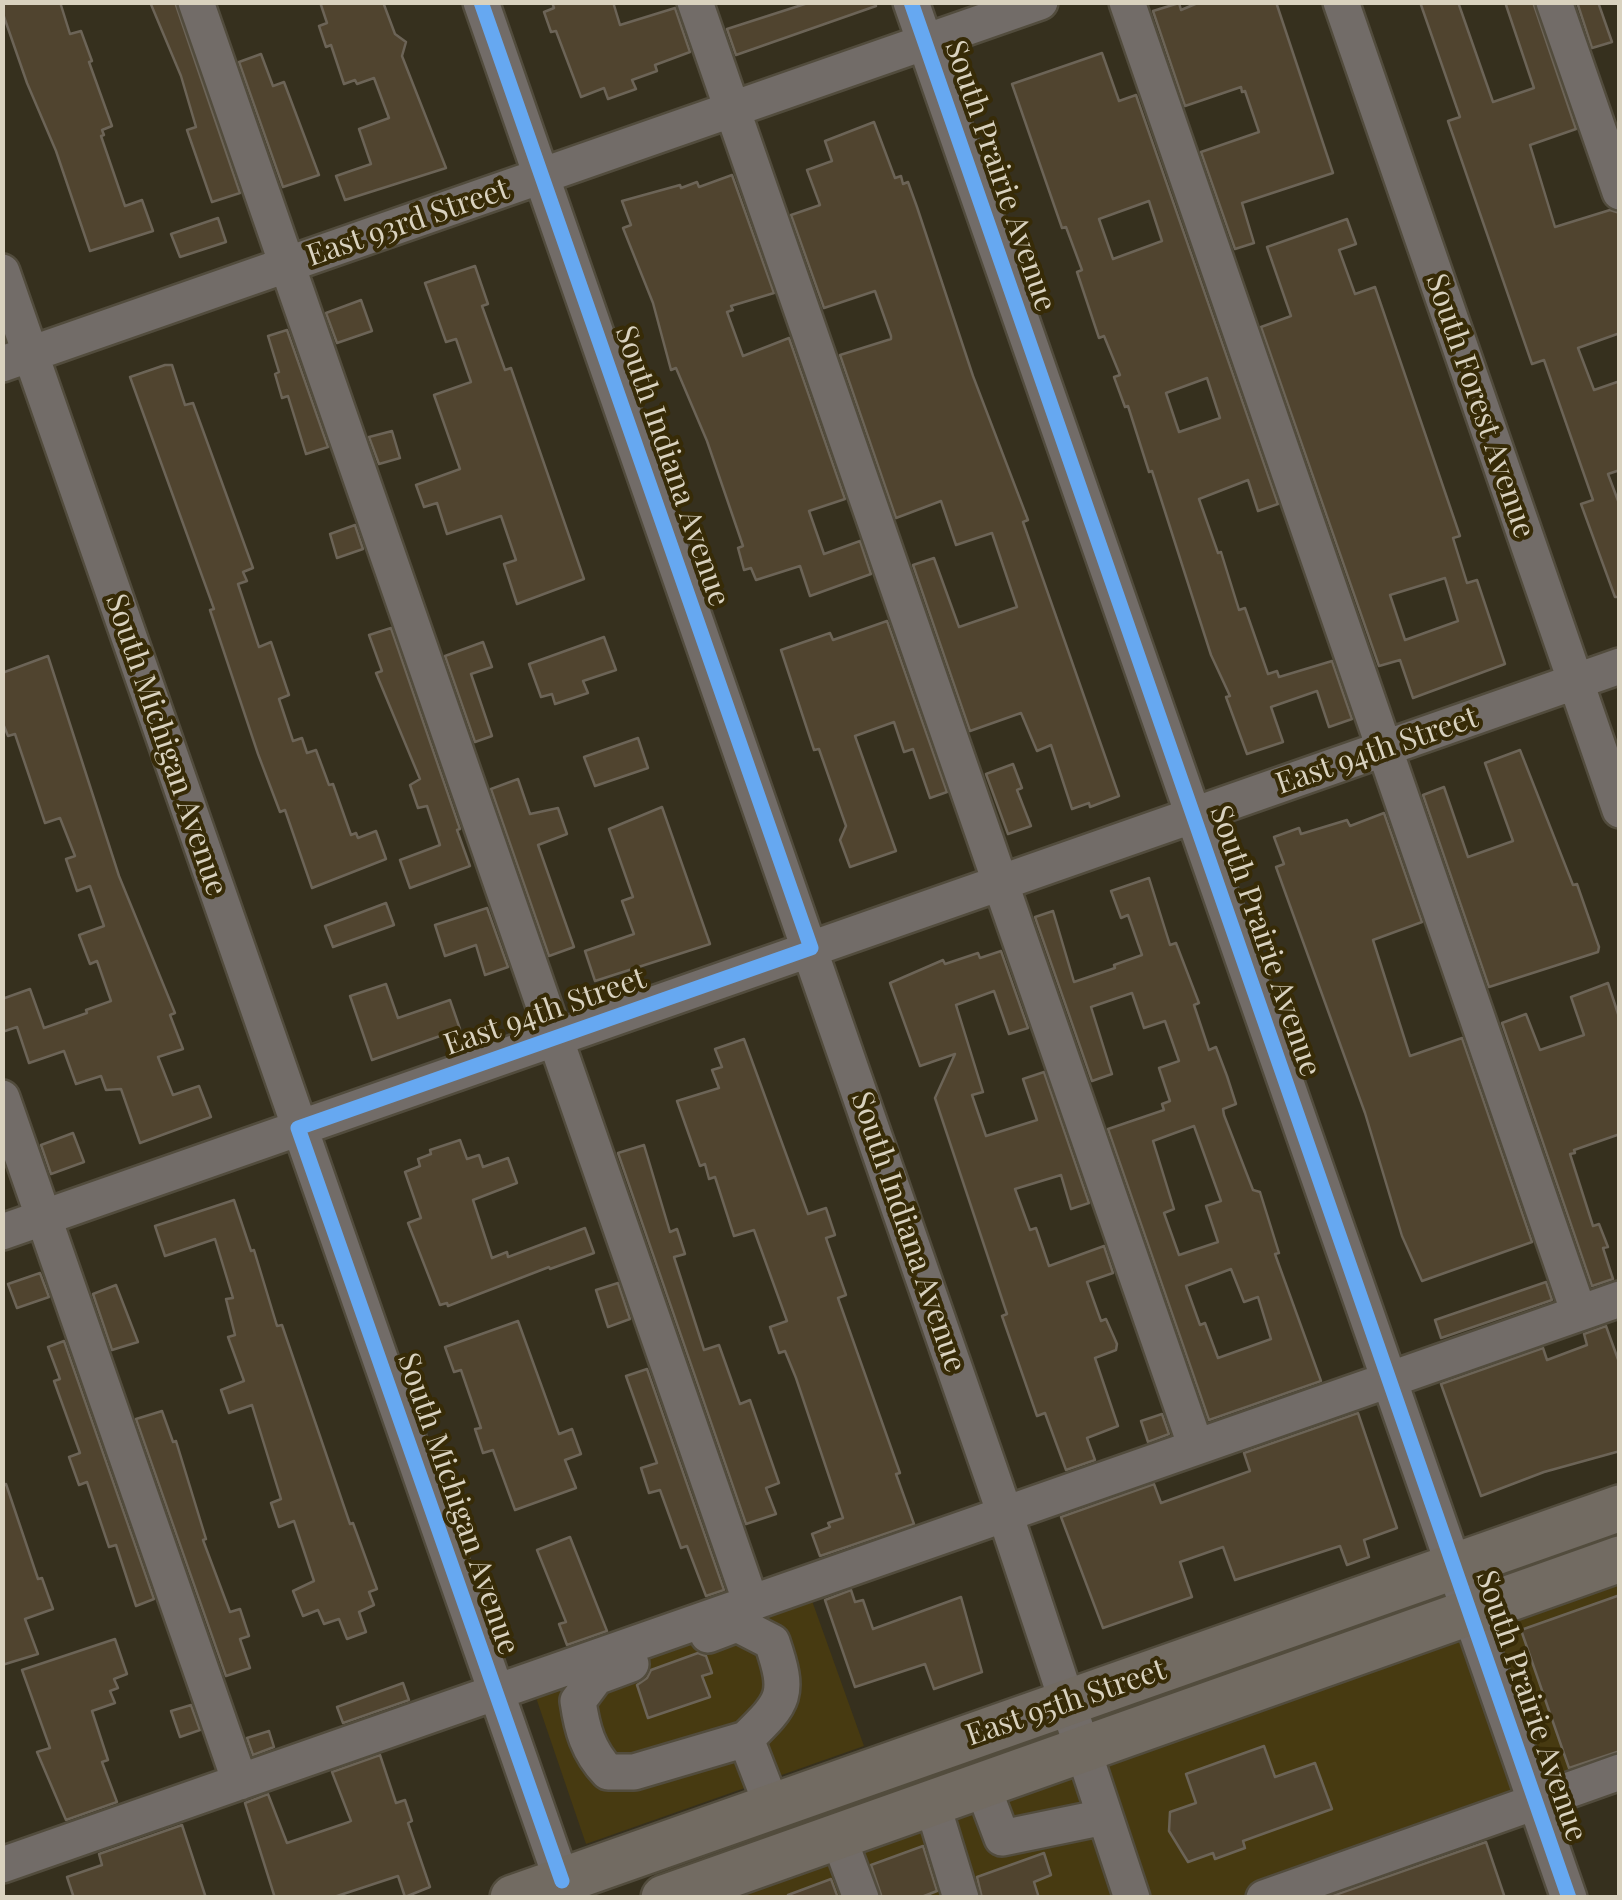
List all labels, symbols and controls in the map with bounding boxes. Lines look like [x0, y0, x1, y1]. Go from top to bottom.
street label: South Prairie Avenue [937, 36, 1063, 316]
street label: East 93rd Street [302, 172, 514, 274]
street label: South Forest Avenue [1418, 269, 1542, 543]
street label: South Indiana Avenue [607, 321, 737, 611]
street label: South Michigan Avenue [97, 589, 235, 901]
street label: East 94th Street [1271, 700, 1483, 802]
street label: South Prairie Avenue [1202, 801, 1328, 1081]
street label: East 94th Street [439, 961, 651, 1063]
street label: South Indiana Avenue [843, 1087, 973, 1377]
street label: South Michigan Avenue [389, 1348, 527, 1660]
street label: South Prairie Avenue [1468, 1566, 1594, 1846]
street label: East 95th Street [961, 1652, 1171, 1754]

